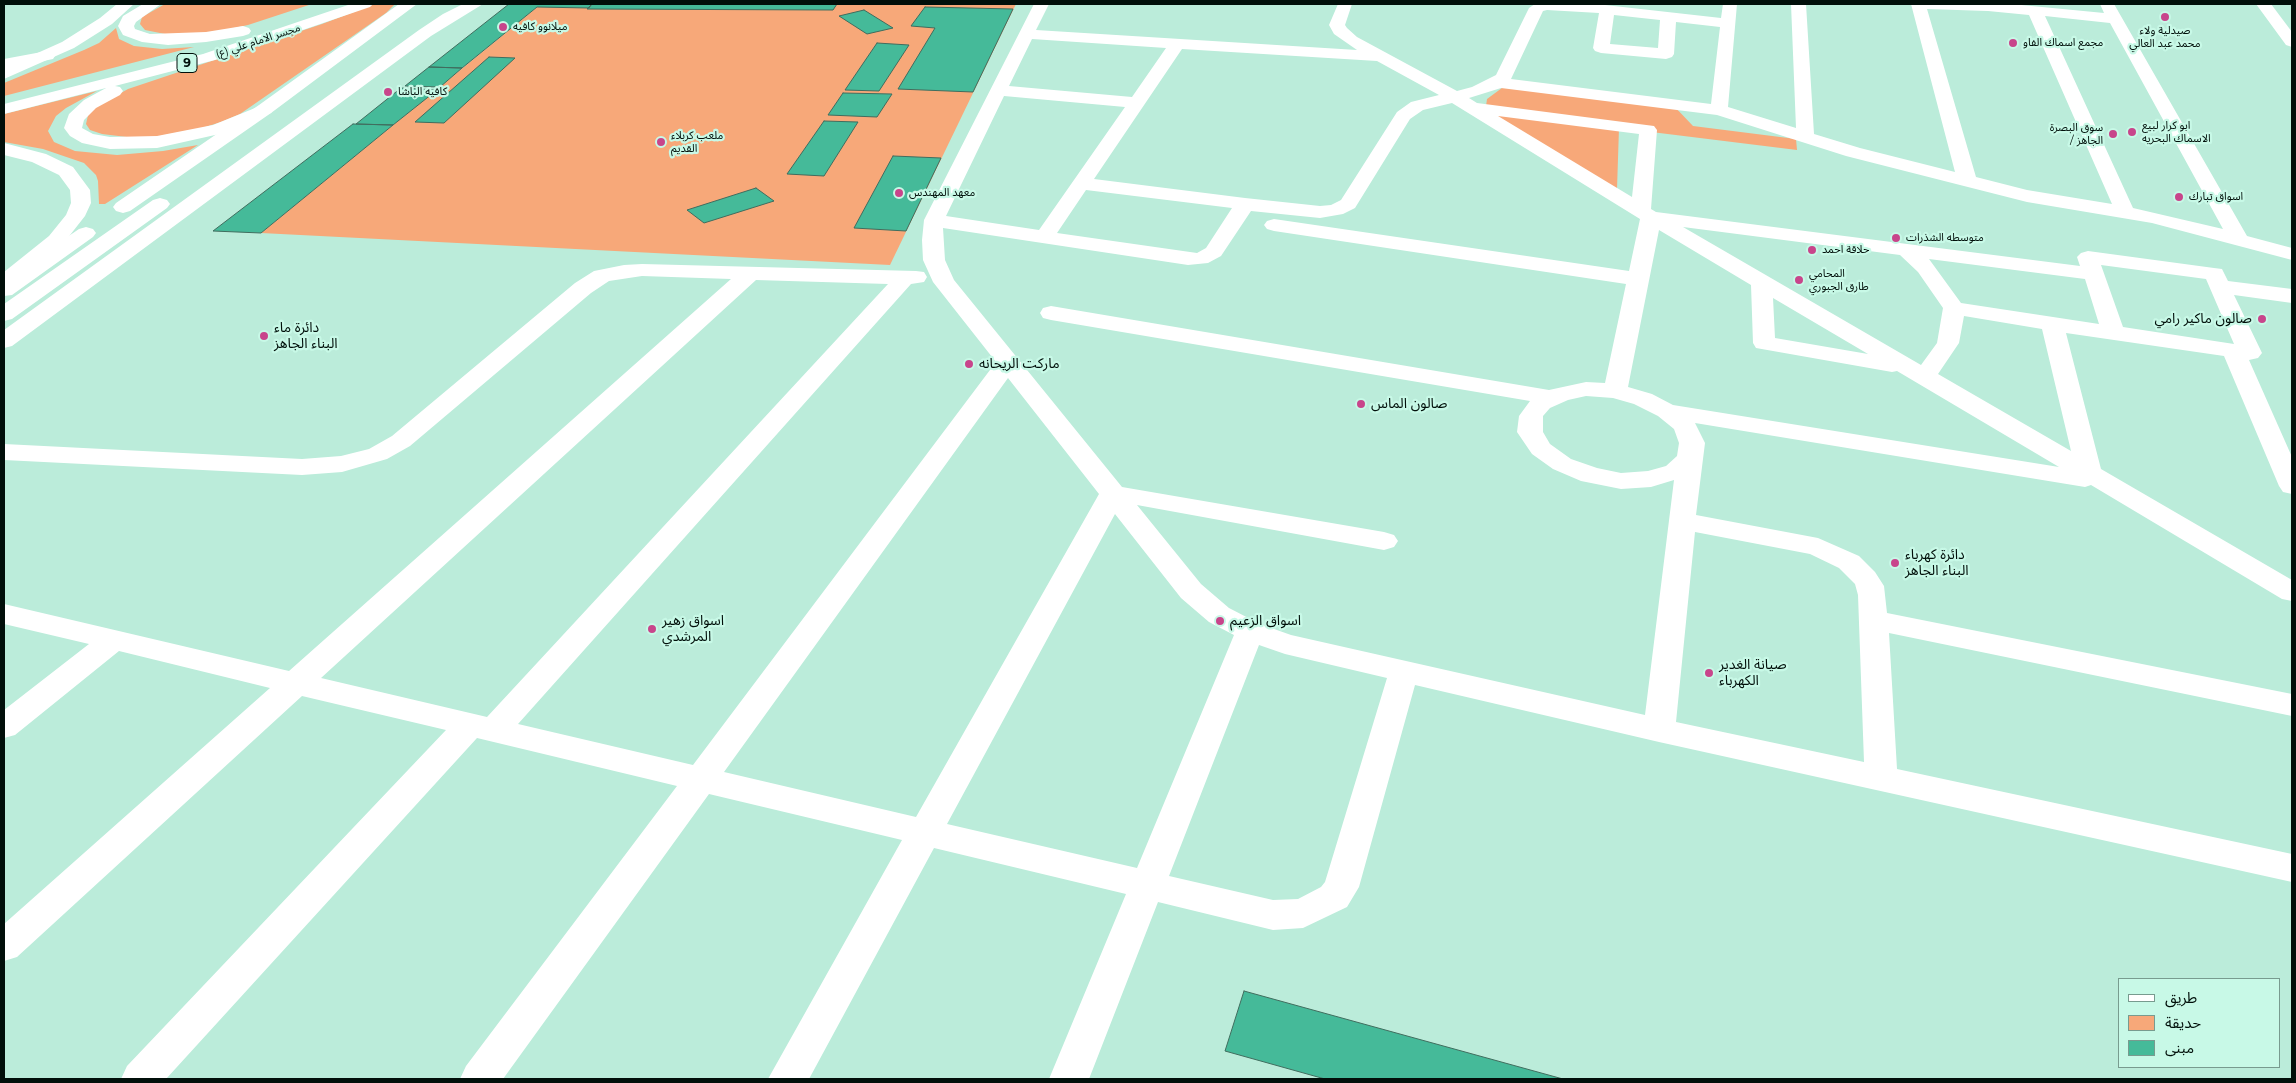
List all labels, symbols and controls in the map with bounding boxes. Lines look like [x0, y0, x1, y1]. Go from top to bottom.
marker: صيدلية ولاء محمد عبد العالي [2159, 11, 2171, 23]
place label: ميلانوو كافيه [513, 20, 568, 34]
street label: مجسر الامام علي (ع) [214, 21, 302, 61]
marker: ميلانوو كافيه [497, 21, 509, 33]
place label: صيدلية ولاء محمد عبد العالي [2129, 24, 2201, 50]
place label: مجمع اسماك الفاو [2023, 36, 2103, 50]
marker: مجمع اسماك الفاو [2007, 37, 2019, 49]
road number: 9 [177, 54, 197, 72]
place label: كافيه الباشا [398, 85, 447, 99]
marker: كافيه الباشا [382, 86, 394, 98]
place label: ابو كرار لبيع الاسماك البحريه [2142, 119, 2211, 145]
place label: سوق البصرة / الجاهز [2050, 121, 2103, 147]
marker: ابو كرار لبيع الاسماك البحريه [2126, 126, 2138, 138]
marker: سوق البصرة / الجاهز [2107, 128, 2119, 140]
place label: ملعب كربلاء القديم [671, 129, 723, 155]
marker: ملعب كربلاء القديم [655, 136, 667, 148]
place label: معهد المهندس [909, 186, 975, 200]
marker: معهد المهندس [893, 187, 905, 199]
place label: اسواق تبارك [2189, 190, 2243, 204]
marker: اسواق تبارك [2173, 191, 2185, 203]
place label: متوسطه الشذرات [1906, 231, 1984, 245]
marker: متوسطه الشذرات [1890, 232, 1902, 244]
place label: حلاقة احمد [1822, 243, 1870, 257]
marker: حلاقة احمد [1806, 244, 1818, 256]
place label: المحامي طارق الجبوري [1809, 267, 1869, 293]
marker: المحامي طارق الجبوري [1793, 274, 1805, 286]
place label: صالون ماكير رامي [2154, 311, 2252, 327]
marker: صالون ماكير رامي [2256, 313, 2268, 325]
place label: دائرة ماء البناء الجاهز [274, 320, 338, 352]
marker: دائرة ماء البناء الجاهز [258, 330, 270, 342]
place label: ماركت الريحانه [979, 356, 1060, 372]
marker: ماركت الريحانه [963, 358, 975, 370]
place label: صالون الماس [1371, 396, 1447, 412]
marker: صالون الماس [1355, 398, 1367, 410]
place label: دائرة كهرباء البناء الجاهز [1905, 547, 1969, 580]
marker: دائرة كهرباء البناء الجاهز [1889, 557, 1901, 569]
place label: اسواق زهير المرشدي [662, 613, 724, 646]
place label: اسواق الزعيم [1230, 613, 1301, 629]
marker: اسواق الزعيم [1214, 615, 1226, 627]
marker: اسواق زهير المرشدي [646, 623, 658, 635]
place label: صيانة الغدير الكهرباء [1719, 657, 1787, 690]
marker: صيانة الغدير الكهرباء [1703, 667, 1715, 679]
legend [2118, 978, 2281, 1068]
text: طريق [2165, 988, 2197, 1007]
text: حديقة [2165, 1013, 2201, 1032]
text: مبنى [2165, 1038, 2194, 1057]

